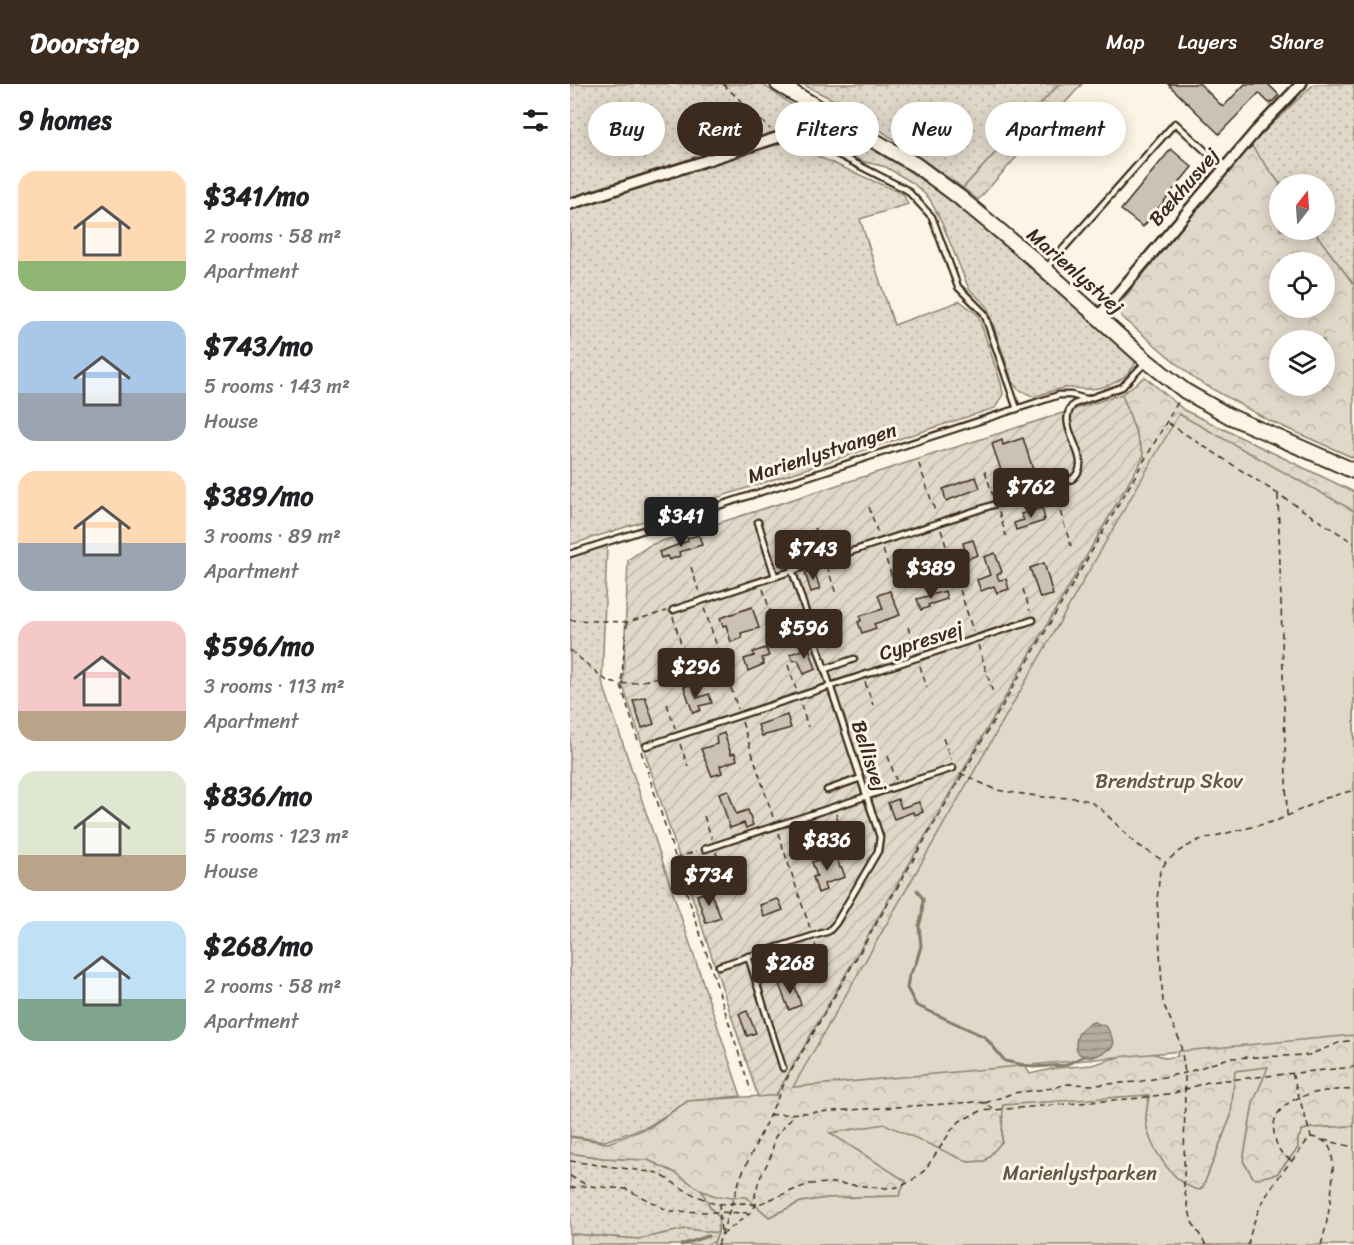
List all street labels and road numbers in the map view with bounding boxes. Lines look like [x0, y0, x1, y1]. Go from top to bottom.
street label: Bækhusvej [1140, 139, 1229, 234]
street label: Marienlystvej [1018, 218, 1132, 324]
street label: Marienlystvangen [743, 412, 901, 494]
street label: Cypresvej [874, 611, 969, 671]
street label: Bellisvej [841, 716, 897, 797]

